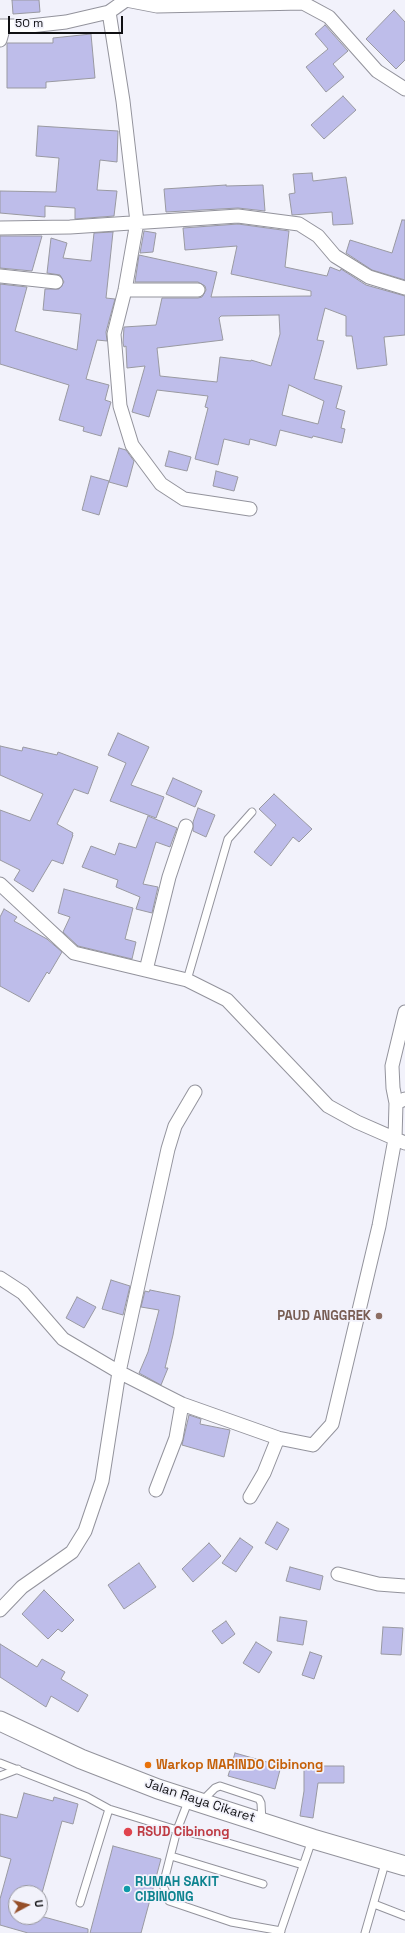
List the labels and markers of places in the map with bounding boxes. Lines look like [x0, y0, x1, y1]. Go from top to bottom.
place label: PAUD ANGGREK [277, 1308, 371, 1324]
marker: PAUD ANGGREK [374, 1311, 384, 1321]
place label: Warkop MARINDO Cibinong [156, 1757, 323, 1773]
marker: Warkop MARINDO Cibinong [143, 1760, 153, 1770]
place label: RSUD Cibinong [137, 1824, 230, 1840]
marker: RSUD Cibinong [122, 1826, 134, 1838]
place label: RUMAH SAKIT CIBINONG [135, 1874, 219, 1905]
marker: RUMAH SAKIT CIBINONG [122, 1884, 132, 1894]

